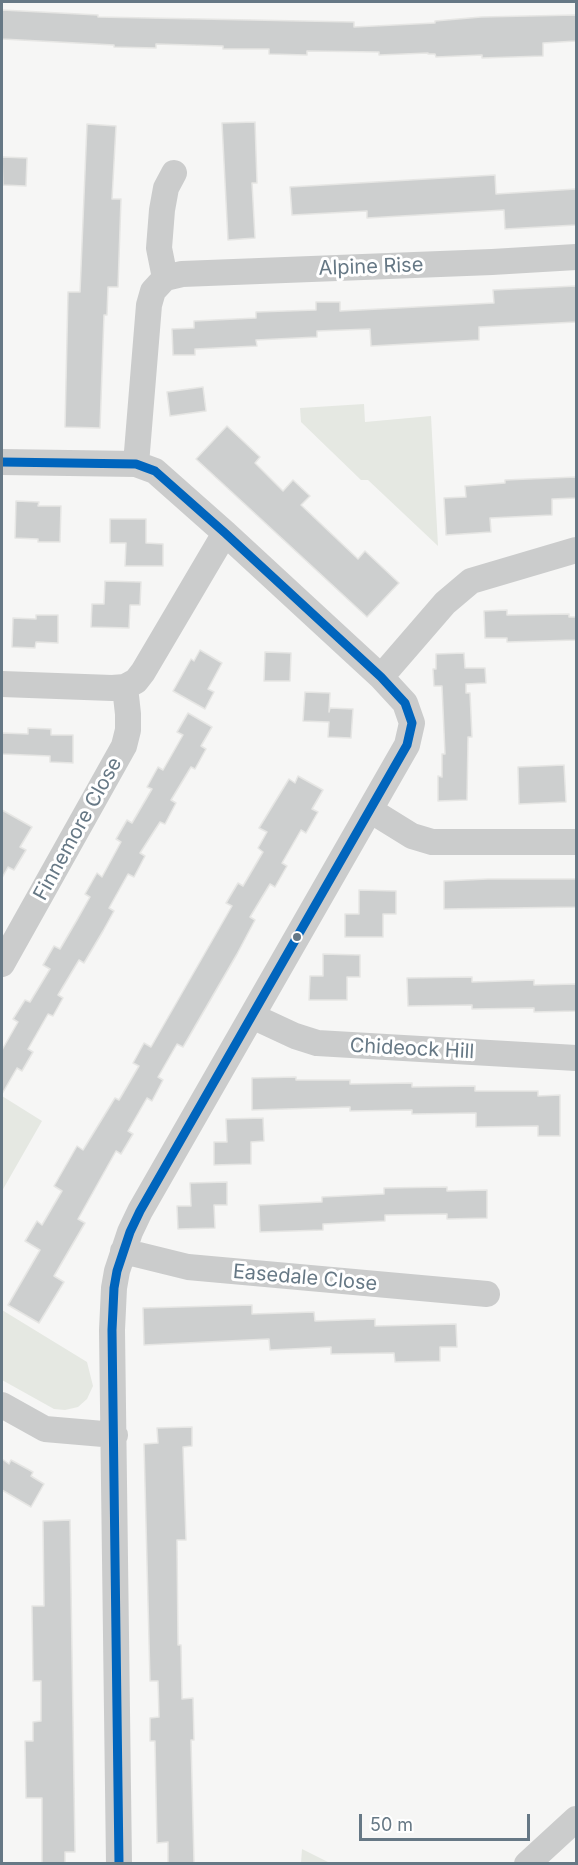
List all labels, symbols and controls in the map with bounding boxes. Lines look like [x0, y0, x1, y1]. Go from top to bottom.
street label: Alpine Rise [318, 253, 424, 281]
street label: Finnemore Close [29, 753, 127, 905]
unlabelled marker [291, 931, 303, 943]
street label: Chideock Hill [349, 1034, 475, 1064]
street label: Easedale Close [232, 1260, 378, 1296]
scale bar [362, 1802, 533, 1840]
text: 50 m [370, 1814, 413, 1835]

